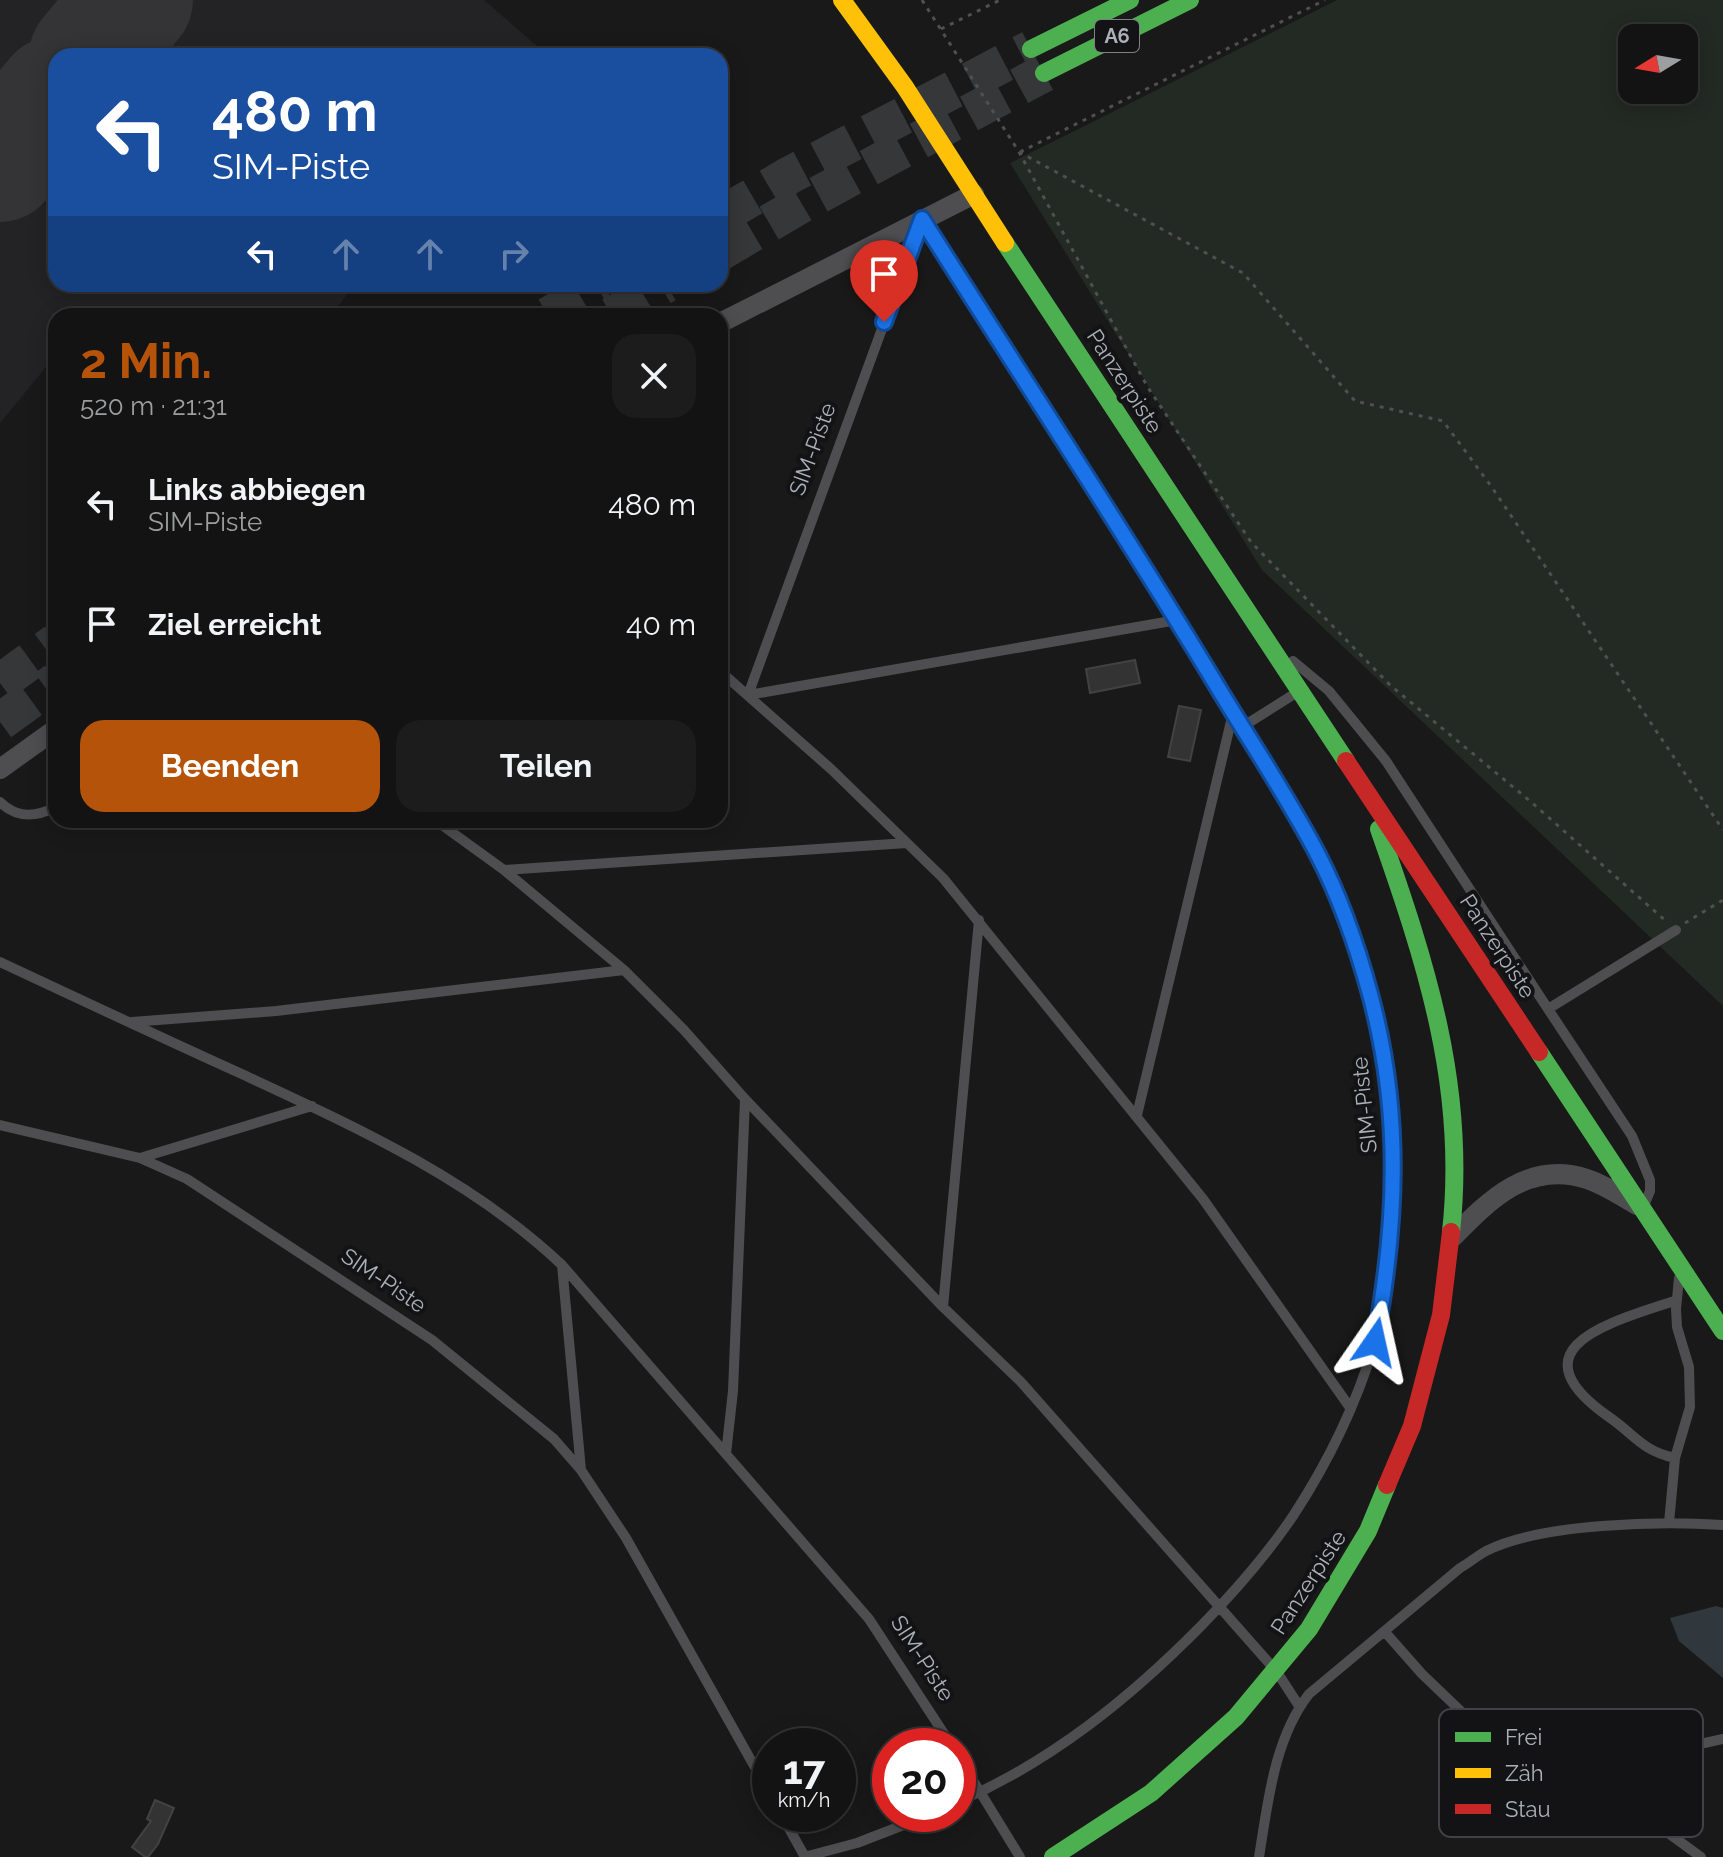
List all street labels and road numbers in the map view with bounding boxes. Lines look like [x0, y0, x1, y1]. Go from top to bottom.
road number: A6 [1095, 20, 1139, 52]
street label: Panzerpiste [1082, 324, 1168, 438]
street label: SIM-Piste [783, 399, 841, 499]
street label: Panzerpiste [1455, 889, 1541, 1003]
street label: SIM-Piste [1346, 1056, 1382, 1154]
street label: SIM-Piste [337, 1242, 431, 1318]
street label: Panzerpiste [1265, 1525, 1351, 1639]
street label: SIM-Piste [886, 1610, 960, 1706]

